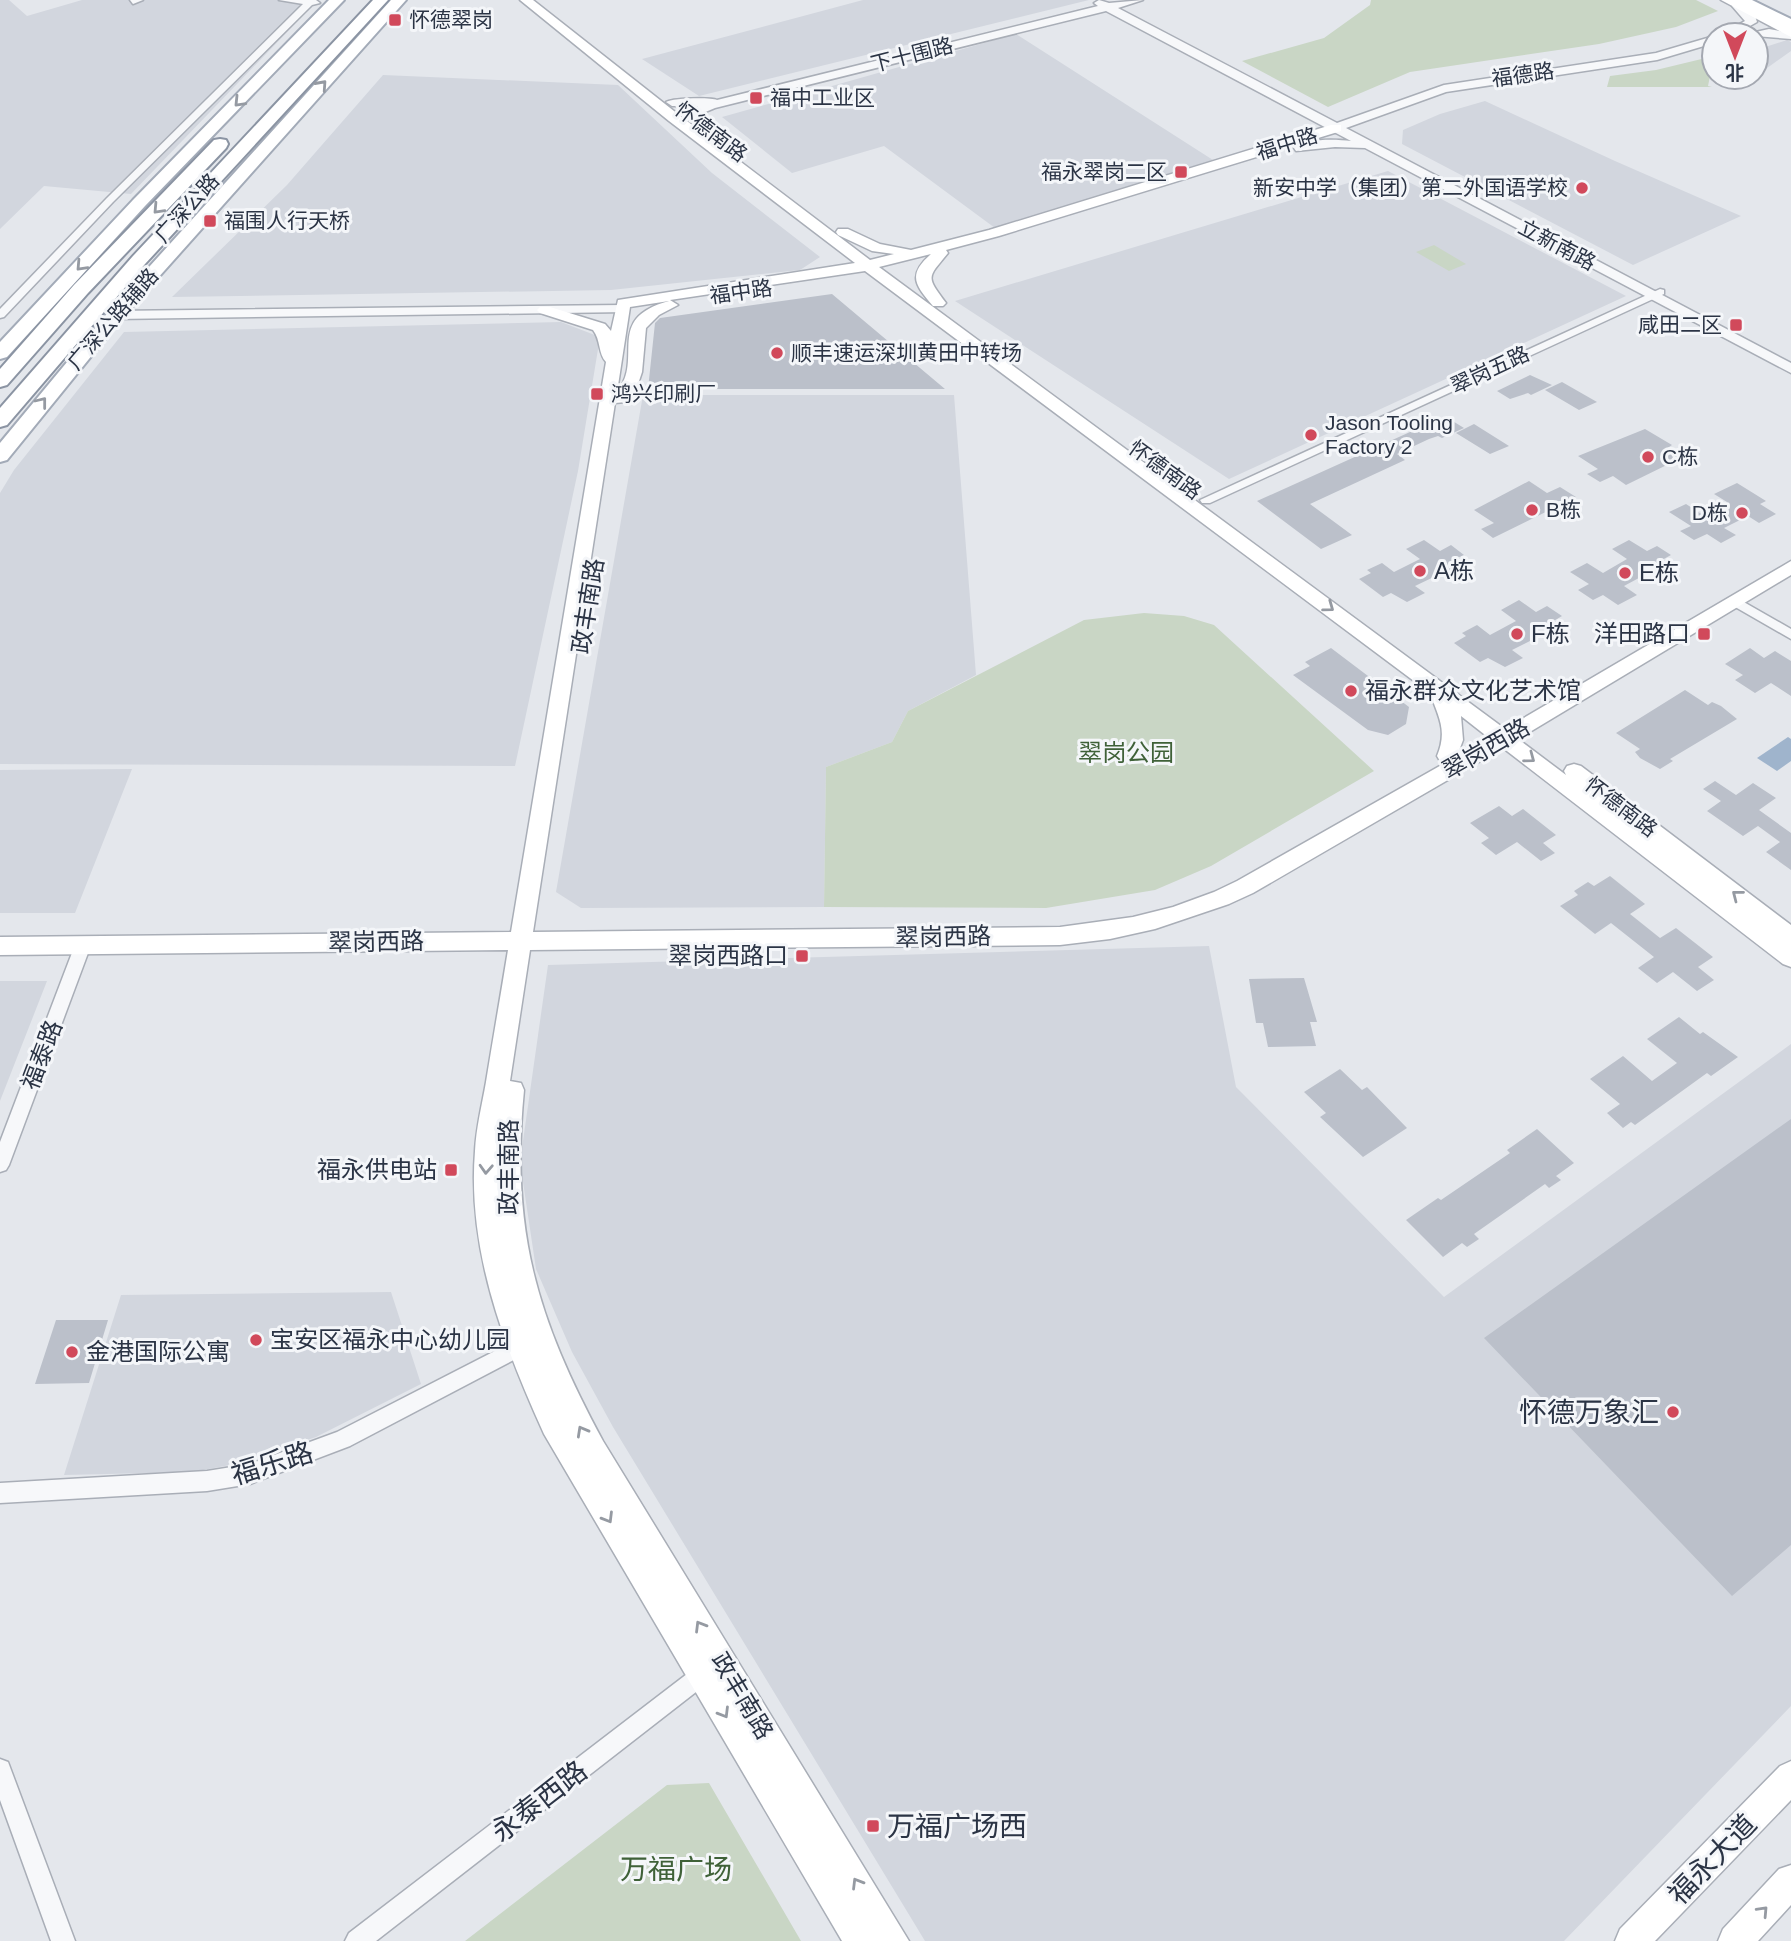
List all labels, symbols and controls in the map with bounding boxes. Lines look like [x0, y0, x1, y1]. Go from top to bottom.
place label: 怀德翠岗 [409, 8, 493, 31]
marker: 怀德翠岗 [387, 12, 403, 28]
north arrow [1700, 21, 1770, 91]
street label: 下十围路 [868, 33, 955, 76]
street label: 福德路 [1490, 59, 1556, 90]
text: 北 [1725, 62, 1745, 83]
one-way arrow [314, 80, 327, 93]
place label: 福中工业区 [770, 86, 875, 109]
marker: 福中工业区 [748, 90, 764, 106]
one-way arrow [234, 94, 247, 107]
street label: 怀德南路 [671, 97, 752, 166]
street label: 福中路 [1253, 123, 1320, 164]
place label: 福永翠岗二区 [1041, 160, 1167, 183]
marker: 福永翠岗二区 [1173, 164, 1189, 180]
street label: 广深公路 [150, 169, 223, 247]
place label: 新安中学（集团）第二外国语学校 [1253, 176, 1568, 199]
marker: 新安中学（集团）第二外国语学校 [1574, 180, 1590, 196]
one-way arrow [153, 201, 166, 214]
place label: 福围人行天桥 [224, 209, 350, 232]
marker: 福围人行天桥 [202, 213, 218, 229]
street label: 立新南路 [1515, 215, 1600, 274]
one-way arrow [76, 258, 89, 271]
street label: 广深公路辅路 [63, 264, 163, 374]
street label: 福中路 [708, 276, 774, 307]
place label: 咸田二区 [1638, 313, 1722, 336]
marker: 咸田二区 [1728, 317, 1744, 333]
place label: 顺丰速运深圳黄田中转场 [791, 341, 1022, 364]
street label: 翠岗五路 [1447, 341, 1533, 398]
marker: 顺丰速运深圳黄田中转场 [769, 345, 785, 361]
place label: 鸿兴印刷厂 [611, 382, 716, 405]
marker: 鸿兴印刷厂 [589, 386, 605, 402]
one-way arrow [33, 397, 46, 410]
place label: Jason Tooling Factory 2 [1325, 411, 1453, 458]
marker: Jason Tooling Factory 2 [1303, 427, 1319, 443]
street label: 怀德南路 [1125, 436, 1206, 504]
place label: C栋 [1662, 445, 1698, 468]
marker: C栋 [1640, 449, 1656, 465]
place label: B栋 [1546, 498, 1581, 521]
place label: D栋 [1692, 501, 1728, 524]
marker: B栋 [1524, 502, 1540, 518]
marker: D栋 [1734, 505, 1750, 521]
street label: 政丰南路 [567, 556, 608, 655]
place label: A栋 [1434, 557, 1474, 584]
place label: E栋 [1639, 559, 1679, 586]
marker: A栋 [1412, 563, 1428, 579]
marker: E栋 [1617, 565, 1633, 581]
one-way arrow [1321, 598, 1333, 611]
place label: F栋 [1531, 620, 1570, 647]
place label: 洋田路口 [1594, 620, 1690, 647]
marker: F栋 [1509, 626, 1525, 642]
marker: 洋田路口 [1696, 626, 1712, 642]
place label: 福永群众文化艺术馆 [1365, 677, 1581, 704]
marker: 福永群众文化艺术馆 [1343, 683, 1359, 699]
street label: 翠岗西路 [1437, 713, 1534, 784]
park label: 翠岗公园 [1078, 739, 1174, 766]
one-way arrow [1523, 749, 1535, 762]
street label: 怀德南路 [1581, 772, 1662, 841]
one-way arrow [1732, 891, 1745, 904]
street label: 翠岗西路 [895, 922, 991, 951]
street label: 翠岗西路 [328, 927, 424, 956]
place label: 翠岗西路口 [668, 942, 788, 969]
marker: 翠岗西路口 [794, 948, 810, 964]
street label: 福泰路 [16, 1016, 67, 1093]
street label: 政丰南路 [495, 1119, 522, 1215]
place label: 福永供电站 [317, 1156, 437, 1183]
marker: 福永供电站 [443, 1162, 459, 1178]
one-way arrow [478, 1164, 493, 1175]
place label: 宝安区福永中心幼儿园 [270, 1326, 510, 1353]
marker: 宝安区福永中心幼儿园 [248, 1332, 264, 1348]
place label: 金港国际公寓 [86, 1338, 230, 1365]
marker: 金港国际公寓 [64, 1344, 80, 1360]
place label: 怀德万象汇 [1519, 1397, 1659, 1428]
marker: 怀德万象汇 [1665, 1404, 1681, 1420]
one-way arrow [577, 1426, 590, 1439]
street label: 福乐路 [227, 1436, 317, 1491]
one-way arrow [599, 1511, 612, 1524]
one-way arrow [695, 1620, 708, 1633]
street label: 政丰南路 [706, 1648, 779, 1744]
one-way arrow [716, 1706, 729, 1719]
street label: 永泰西路 [486, 1755, 593, 1848]
street label: 福永大道 [1662, 1808, 1762, 1910]
place label: 万福广场西 [887, 1811, 1027, 1842]
marker: 万福广场西 [865, 1818, 881, 1834]
park label: 万福广场 [620, 1854, 732, 1885]
one-way arrow [852, 1877, 865, 1890]
one-way arrow [1755, 1906, 1767, 1919]

